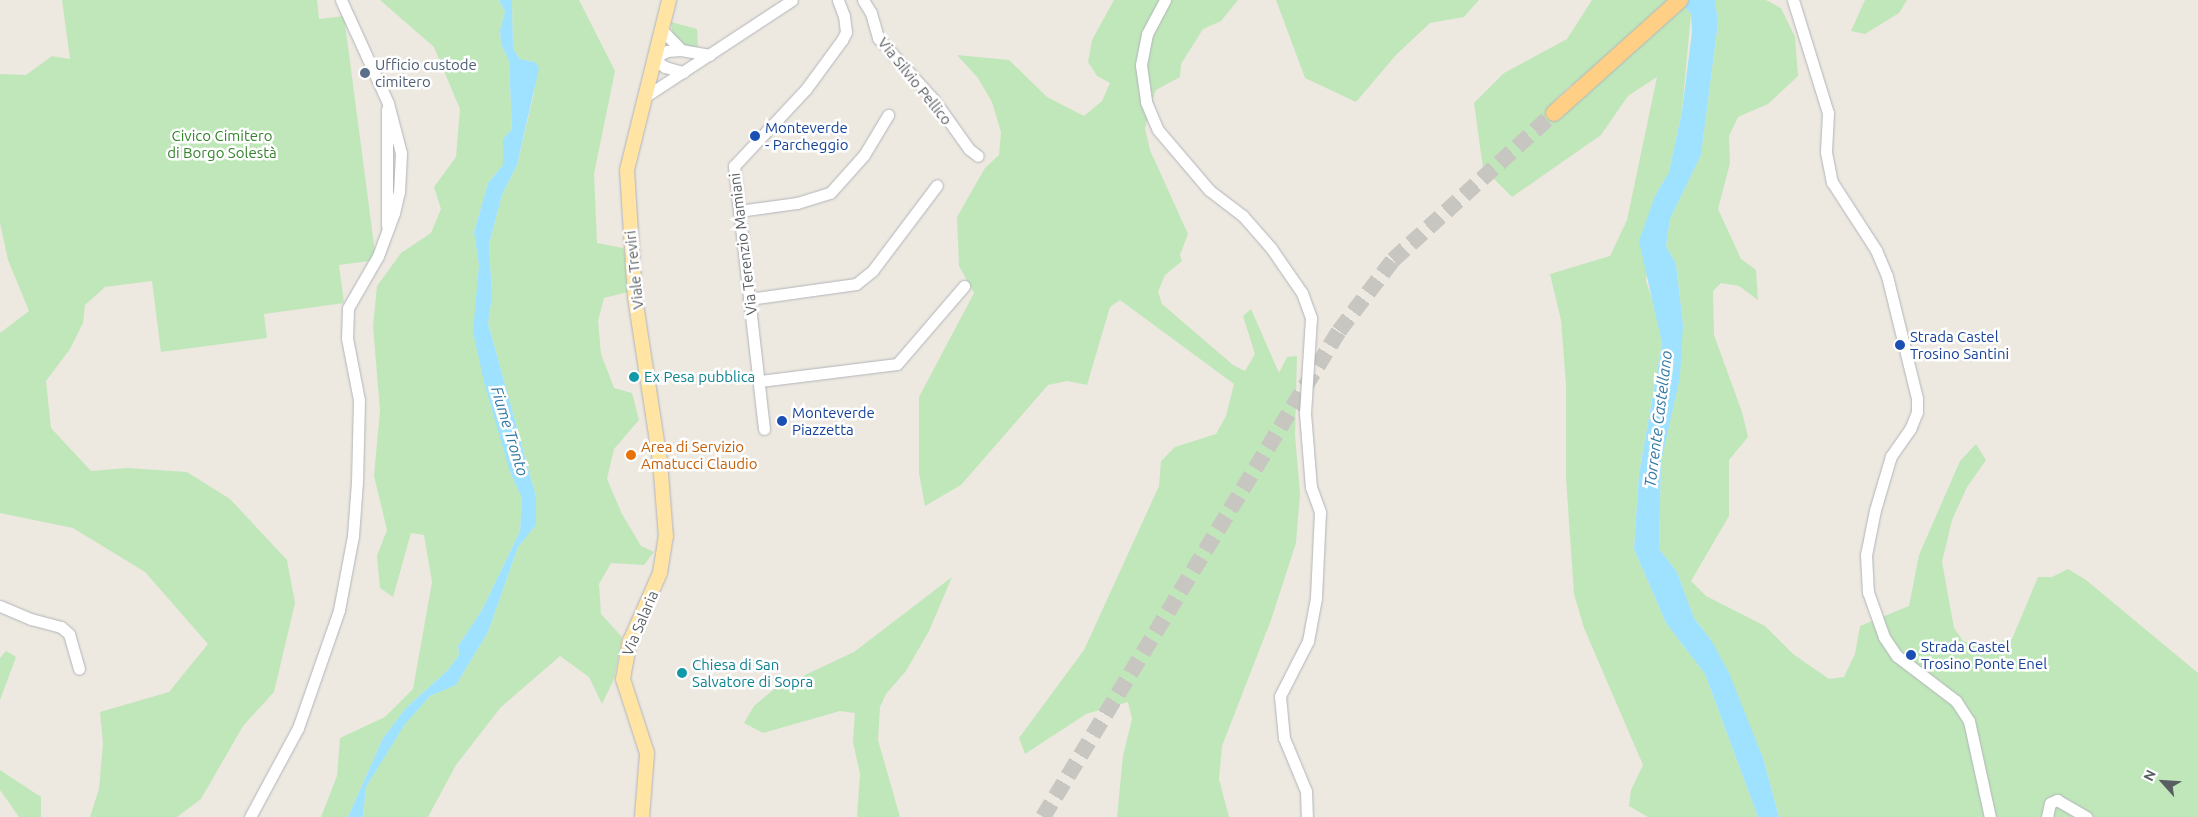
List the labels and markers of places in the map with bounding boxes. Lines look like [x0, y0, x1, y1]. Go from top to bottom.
place label: Ufficio custode cimitero [375, 55, 477, 90]
marker: Ufficio custode cimitero [359, 67, 371, 79]
place label: Monteverde - Parcheggio [765, 118, 848, 153]
marker: Monteverde - Parcheggio [749, 130, 761, 142]
place label: Strada Castel Trosino Santini [1910, 327, 2009, 362]
marker: Strada Castel Trosino Santini [1894, 339, 1906, 351]
place label: Ex Pesa pubblica [644, 368, 755, 386]
marker: Ex Pesa pubblica [628, 371, 640, 383]
place label: Monteverde Piazzetta [792, 403, 875, 438]
marker: Monteverde Piazzetta [776, 415, 788, 427]
place label: Area di Servizio Amatucci Claudio [641, 437, 757, 472]
marker: Area di Servizio Amatucci Claudio [625, 449, 637, 461]
place label: Strada Castel Trosino Ponte Enel [1921, 637, 2047, 672]
marker: Strada Castel Trosino Ponte Enel [1905, 649, 1917, 661]
place label: Chiesa di San Salvatore di Sopra [692, 655, 813, 690]
marker: Chiesa di San Salvatore di Sopra [676, 667, 688, 679]

